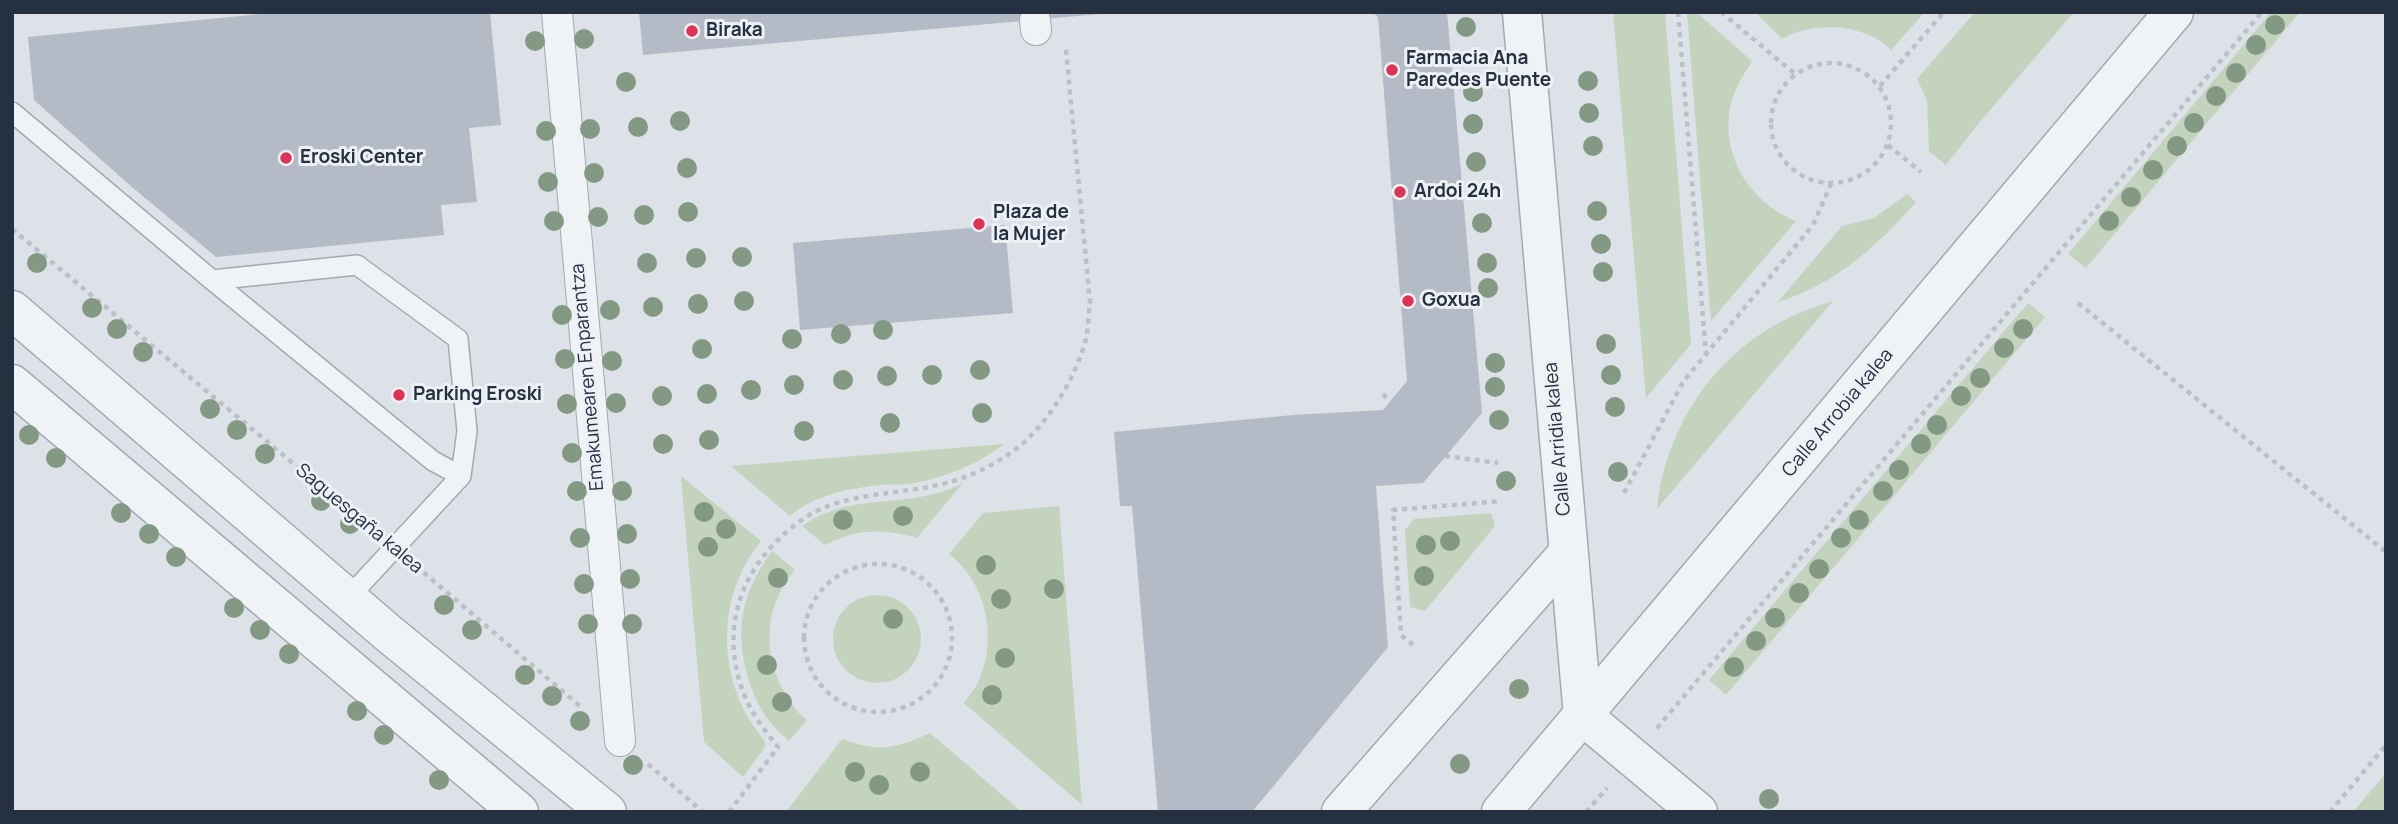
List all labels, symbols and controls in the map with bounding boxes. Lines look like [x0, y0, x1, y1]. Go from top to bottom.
place label: Biraka [706, 20, 763, 42]
marker: Biraka [684, 23, 700, 39]
place label: Farmacia Ana Paredes Puente [1406, 48, 1551, 92]
marker: Farmacia Ana Paredes Puente [1384, 62, 1400, 78]
place label: Eroski Center [300, 147, 423, 169]
marker: Eroski Center [278, 150, 294, 166]
place label: Ardoi 24h [1414, 181, 1501, 203]
marker: Ardoi 24h [1392, 184, 1408, 200]
place label: Plaza de la Mujer [993, 202, 1069, 246]
marker: Plaza de la Mujer [971, 216, 987, 232]
street label: Emakumearen Enparantza [567, 262, 609, 492]
place label: Goxua [1422, 290, 1481, 312]
marker: Goxua [1400, 293, 1416, 309]
street label: Calle Arrobia kalea [1778, 344, 1898, 482]
street label: Calle Arridia kalea [1540, 361, 1576, 517]
place label: Parking Eroski [413, 384, 542, 406]
marker: Parking Eroski [391, 387, 407, 403]
street label: Saguesgaña kalea [291, 459, 427, 579]

